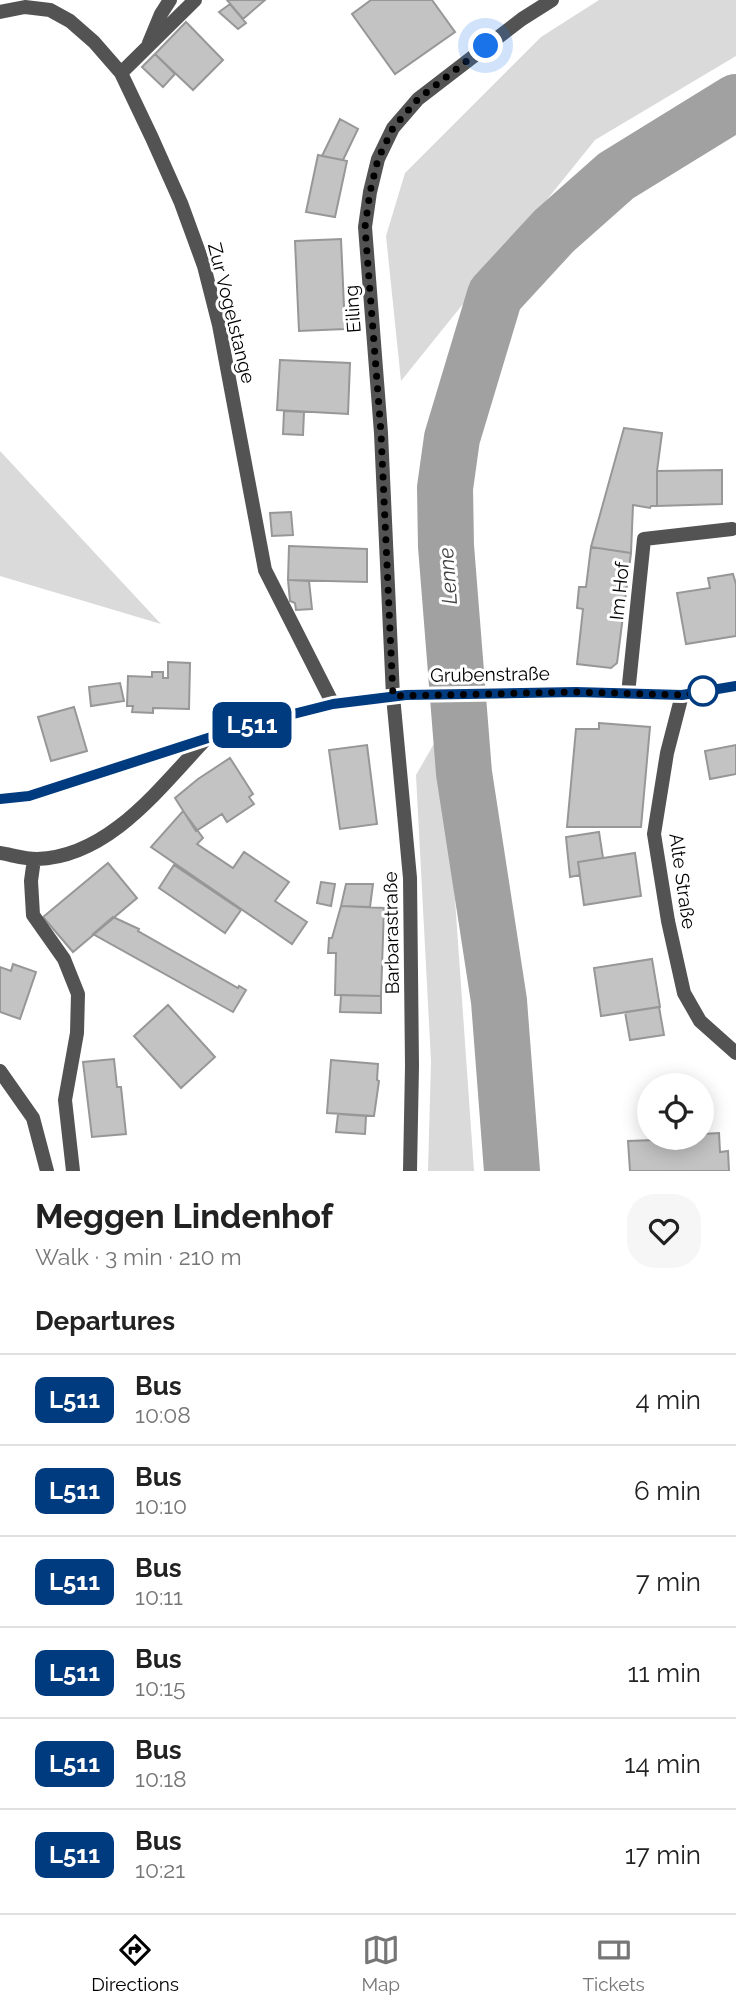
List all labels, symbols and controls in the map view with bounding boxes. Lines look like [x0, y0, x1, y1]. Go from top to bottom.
your location [468, 28, 503, 63]
street label: Zur Vogelstange [204, 240, 260, 386]
street label: Eiling [339, 284, 365, 334]
water label: Lenne [433, 547, 462, 605]
street label: Im Hof [605, 560, 633, 621]
street label: Grubenstraße [430, 662, 550, 686]
unlabelled marker [688, 676, 718, 706]
line badge: L511 [203, 702, 301, 748]
text: L511 [226, 710, 278, 739]
street label: Alte Straße [665, 832, 701, 930]
street label: Barbarastraße [379, 871, 403, 995]
map controls [637, 1073, 714, 1150]
button: locate [637, 1073, 714, 1150]
button: heart [627, 1194, 701, 1268]
text: Meggen Lindenhof [35, 1197, 333, 1236]
text: Walk · 3 min · 210 m [35, 1243, 242, 1270]
text: Departures [35, 1306, 175, 1336]
text: Bus [135, 1371, 182, 1401]
text: L511 [49, 1385, 100, 1414]
text: 4 min [635, 1385, 701, 1415]
text: 10:08 [135, 1401, 191, 1428]
text: Bus [135, 1462, 182, 1492]
text: L511 [49, 1476, 100, 1505]
text: 6 min [634, 1476, 701, 1506]
text: 10:10 [135, 1492, 187, 1519]
text: Bus [135, 1553, 182, 1583]
text: L511 [49, 1567, 100, 1596]
text: 7 min [636, 1567, 701, 1597]
text: 10:11 [135, 1583, 183, 1610]
text: Bus [135, 1644, 182, 1674]
text: L511 [49, 1658, 100, 1687]
text: 11 min [627, 1658, 701, 1688]
text: 10:15 [135, 1674, 186, 1701]
text: Bus [135, 1735, 182, 1765]
text: L511 [49, 1749, 100, 1778]
text: 14 min [624, 1749, 701, 1779]
text: 10:18 [135, 1765, 187, 1792]
text: Bus [135, 1826, 182, 1856]
text: L511 [49, 1840, 100, 1869]
text: 17 min [625, 1840, 701, 1870]
text: 10:21 [135, 1856, 185, 1883]
tab: Directions [91, 1931, 179, 1995]
tab: Map [361, 1931, 400, 1995]
tab: Tickets [582, 1931, 645, 1995]

